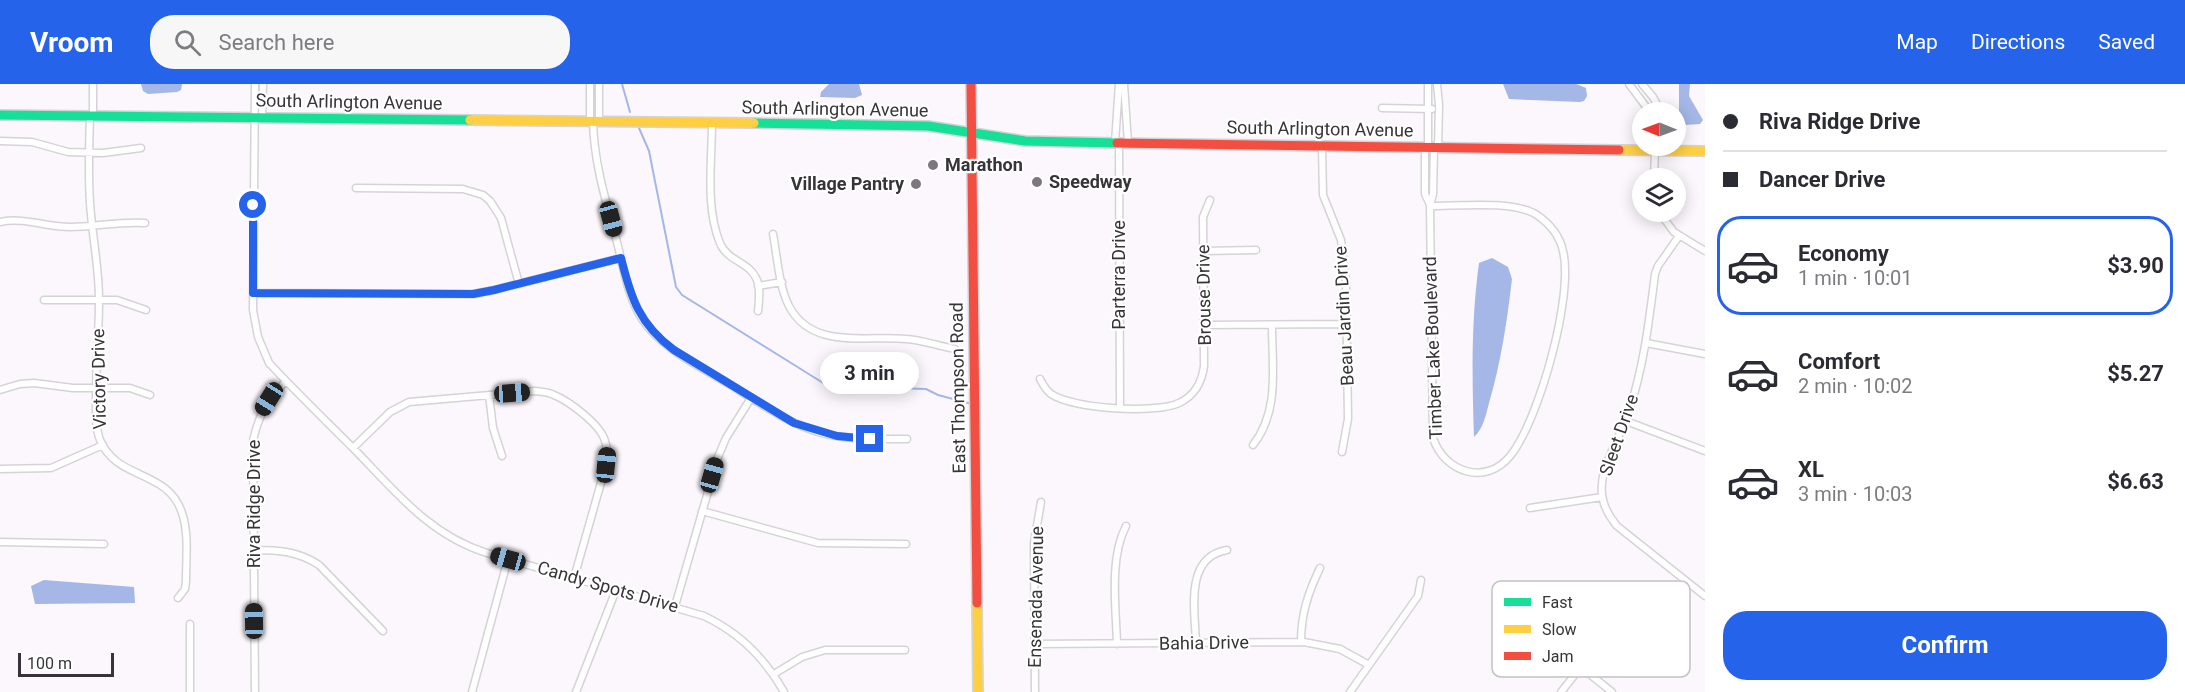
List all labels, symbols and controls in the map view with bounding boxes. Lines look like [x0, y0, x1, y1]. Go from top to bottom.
search box [150, 15, 570, 69]
text: Vroom [30, 26, 114, 59]
icon: search [171, 26, 204, 59]
text: Search here [219, 30, 334, 55]
text: Map [1896, 30, 1938, 54]
text: Directions [1971, 30, 2065, 54]
text: Saved [2098, 30, 2155, 54]
street label: South Arlington Avenue [255, 89, 443, 114]
street label: South Arlington Avenue [741, 96, 929, 121]
north arrow [1632, 102, 1686, 156]
map controls [1632, 102, 1686, 222]
text: Riva Ridge Drive [1759, 109, 1920, 134]
street label: South Arlington Avenue [1226, 116, 1414, 141]
place label: Marathon [945, 154, 1023, 175]
marker: Marathon [926, 158, 940, 172]
text: Dancer Drive [1759, 167, 1885, 192]
button: layers [1632, 168, 1686, 222]
place label: Speedway [1049, 171, 1133, 192]
place label: Village Pantry [791, 173, 905, 194]
marker: Speedway [1030, 175, 1044, 189]
marker: Village Pantry [909, 177, 923, 191]
route start [239, 191, 266, 218]
car [598, 199, 624, 239]
street label: Parterra Drive [1108, 220, 1129, 330]
icon: car [1726, 239, 1780, 293]
text: Economy [1798, 241, 1889, 266]
street label: Brouse Drive [1192, 244, 1215, 346]
street label: Beau Jardin Drive [1329, 246, 1358, 386]
text: $3.90 [2107, 253, 2164, 278]
street label: Timber Lake Boulevard [1419, 256, 1446, 440]
text: 1 min · 10:01 [1798, 266, 1913, 290]
street label: East Thompson Road [946, 302, 969, 474]
street label: Victory Drive [87, 328, 110, 430]
icon: car [1726, 347, 1780, 401]
text: Comfort [1798, 349, 1880, 374]
callout: 3 min [820, 352, 920, 394]
text: 3 min [844, 361, 895, 385]
text: $5.27 [2107, 361, 2164, 386]
text: 2 min · 10:02 [1798, 374, 1913, 398]
car [252, 379, 286, 419]
car [493, 383, 531, 403]
street label: Sleet Drive [1595, 391, 1642, 478]
route end [856, 425, 883, 452]
street label: Riva Ridge Drive [243, 440, 264, 568]
car [595, 446, 617, 484]
car [698, 455, 726, 495]
icon: car [1726, 455, 1780, 509]
text: XL [1798, 457, 1824, 482]
text: $6.63 [2107, 469, 2164, 494]
text: 3 min · 10:03 [1798, 482, 1913, 506]
street label: Ensenada Avenue [1024, 526, 1047, 668]
car [488, 545, 528, 573]
street label: Candy Spots Drive [535, 556, 681, 617]
legend [1492, 581, 1690, 677]
text: Fast [1542, 593, 1573, 612]
car [245, 603, 263, 639]
button: Confirm [1723, 611, 2167, 680]
text: Slow [1542, 620, 1577, 639]
street label: Bahia Drive [1159, 631, 1249, 654]
text: Jam [1542, 647, 1574, 666]
scale bar [18, 650, 114, 678]
text: 100 m [27, 654, 72, 673]

